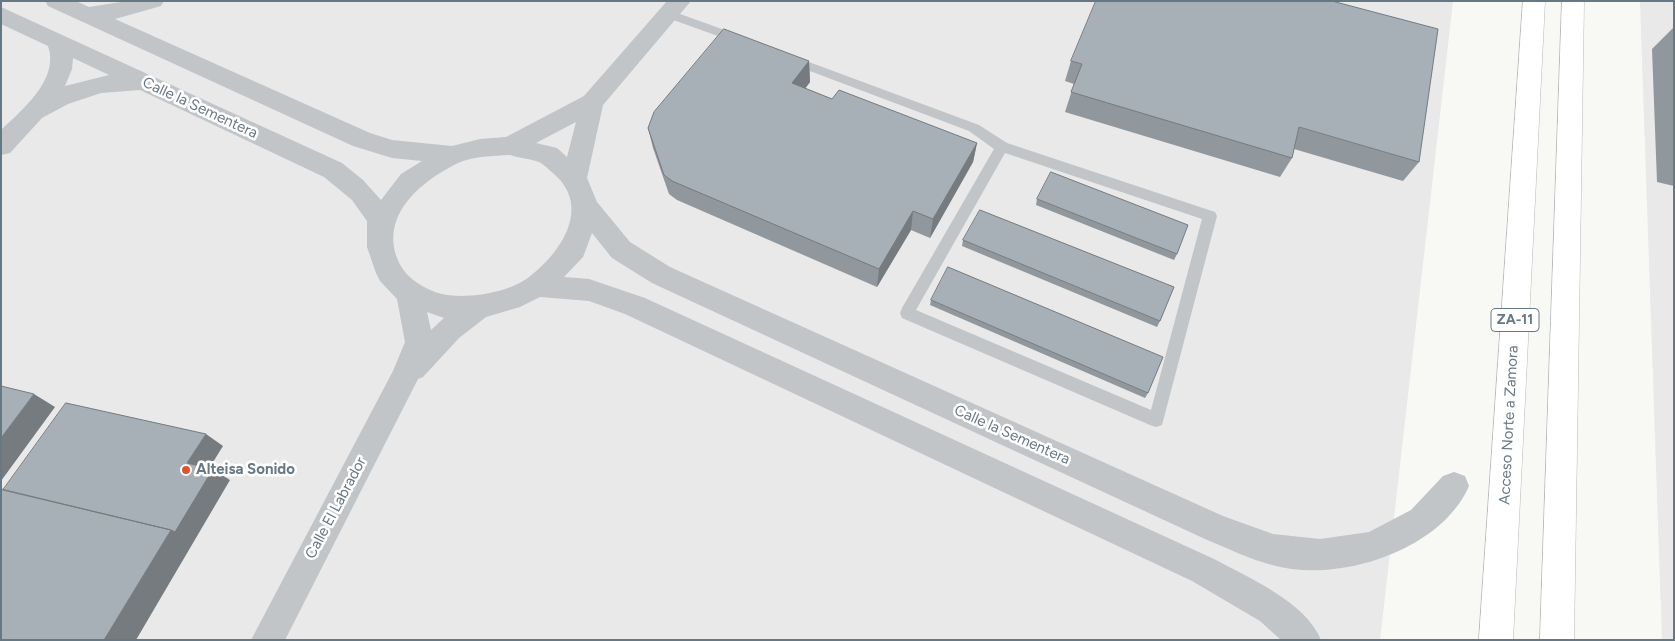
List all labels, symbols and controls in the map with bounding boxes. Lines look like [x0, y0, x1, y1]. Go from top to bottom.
street label: Calle la Sementera [140, 73, 260, 143]
road number: ZA-11 [1491, 308, 1539, 332]
street label: Acceso Norte a Zamora [1496, 345, 1522, 505]
street label: Calle la Sementera [951, 401, 1073, 469]
street label: Calle El Labrador [302, 454, 370, 562]
place label: Alteisa Sonido [196, 461, 295, 479]
marker: Alteisa Sonido [180, 464, 192, 476]

